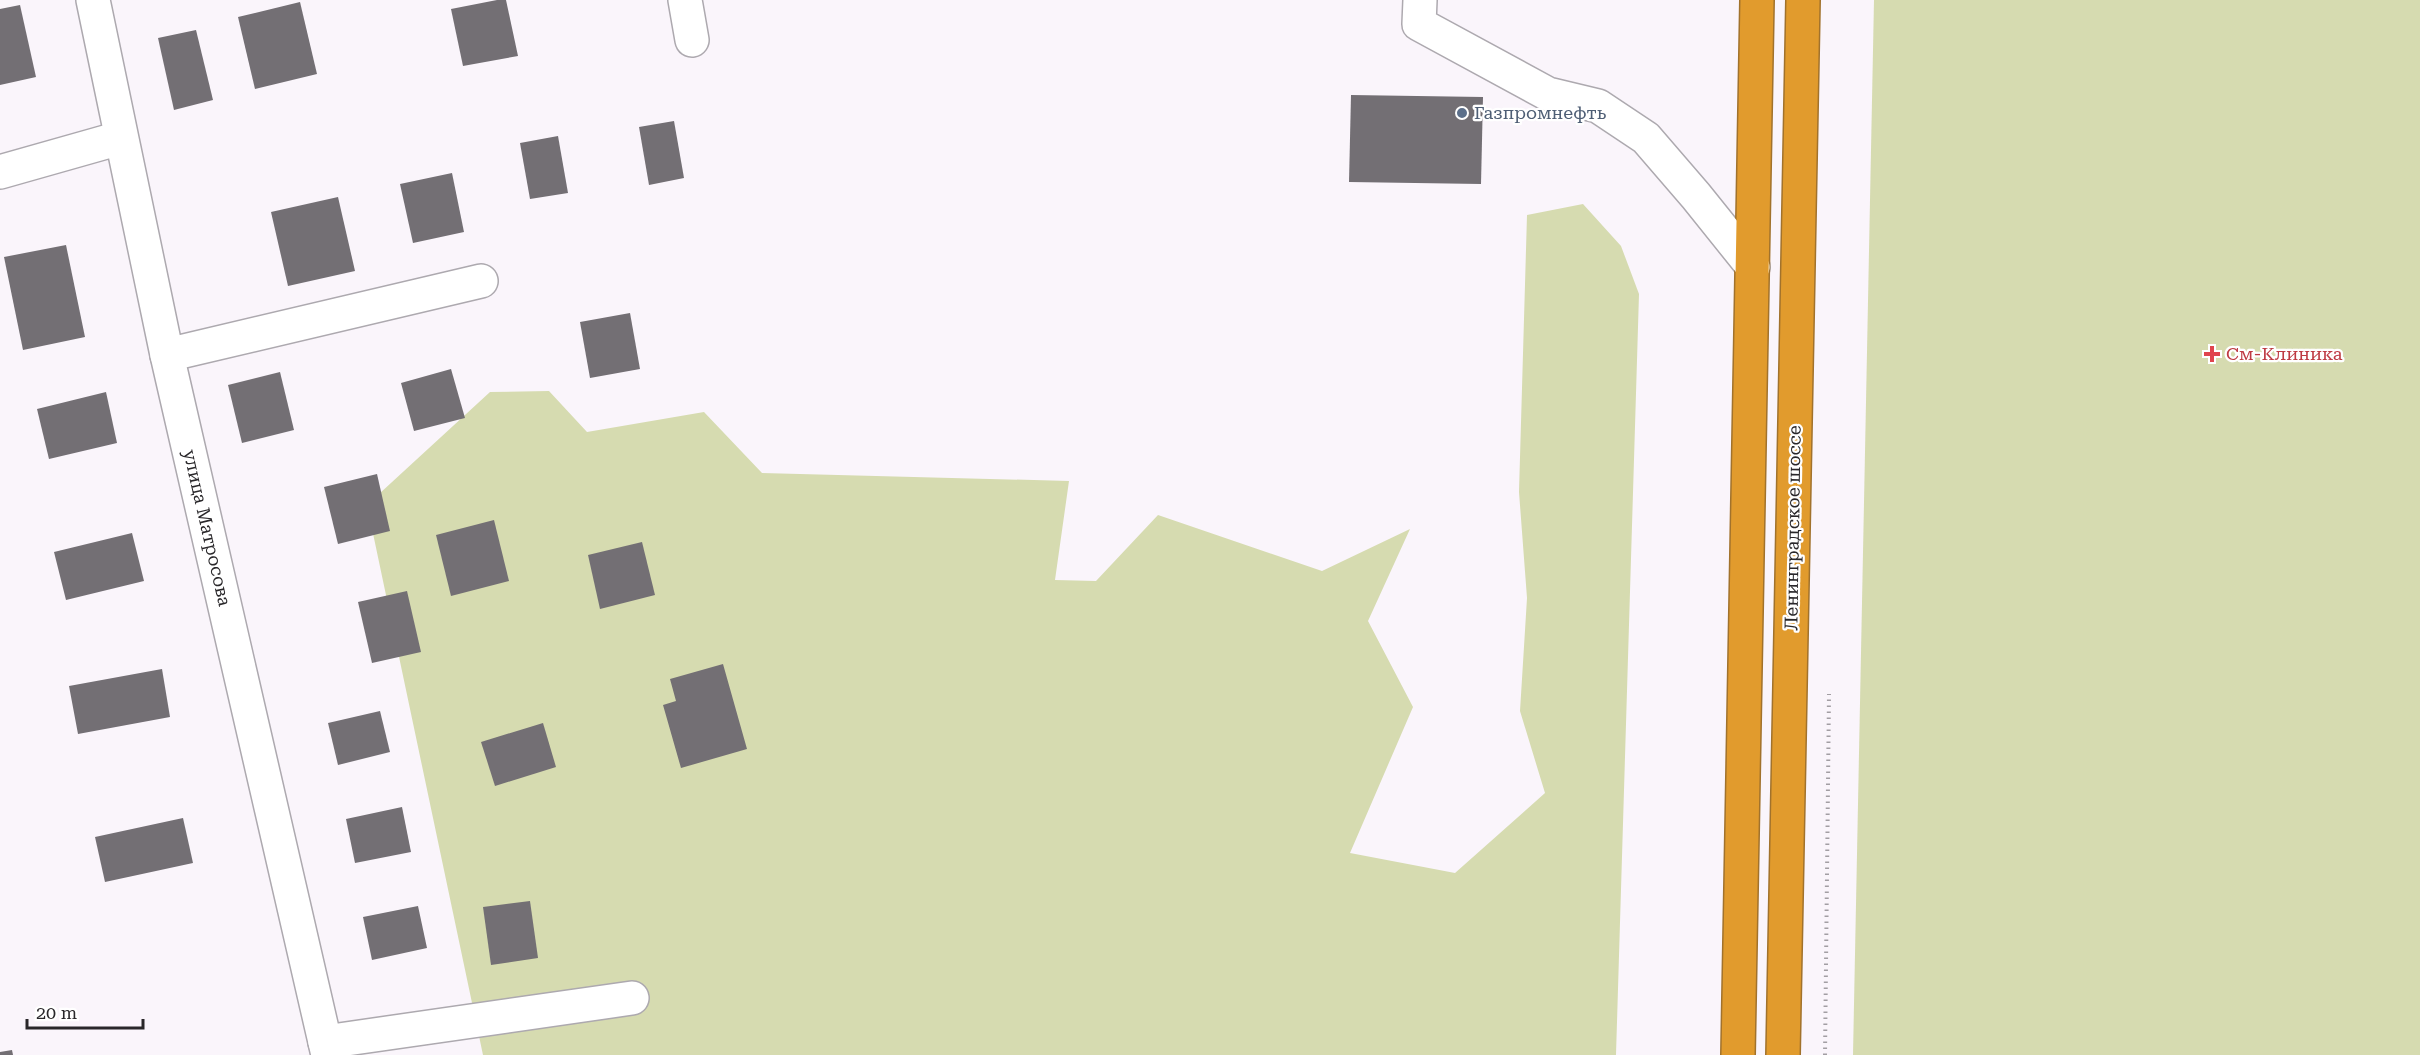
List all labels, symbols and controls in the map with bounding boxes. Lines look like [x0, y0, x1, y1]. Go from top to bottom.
place label: Газпромнефть [1474, 102, 1607, 123]
marker: Газпромнефть [1455, 106, 1469, 120]
place label: См-Клиника [2226, 343, 2343, 364]
marker: См-Клиника [2203, 345, 2221, 363]
street label: Ленинградское шоссе [1780, 425, 1805, 631]
street label: улица Матросова [179, 448, 236, 608]
scale bar [27, 992, 142, 1030]
text: 20 m [36, 1002, 77, 1023]

